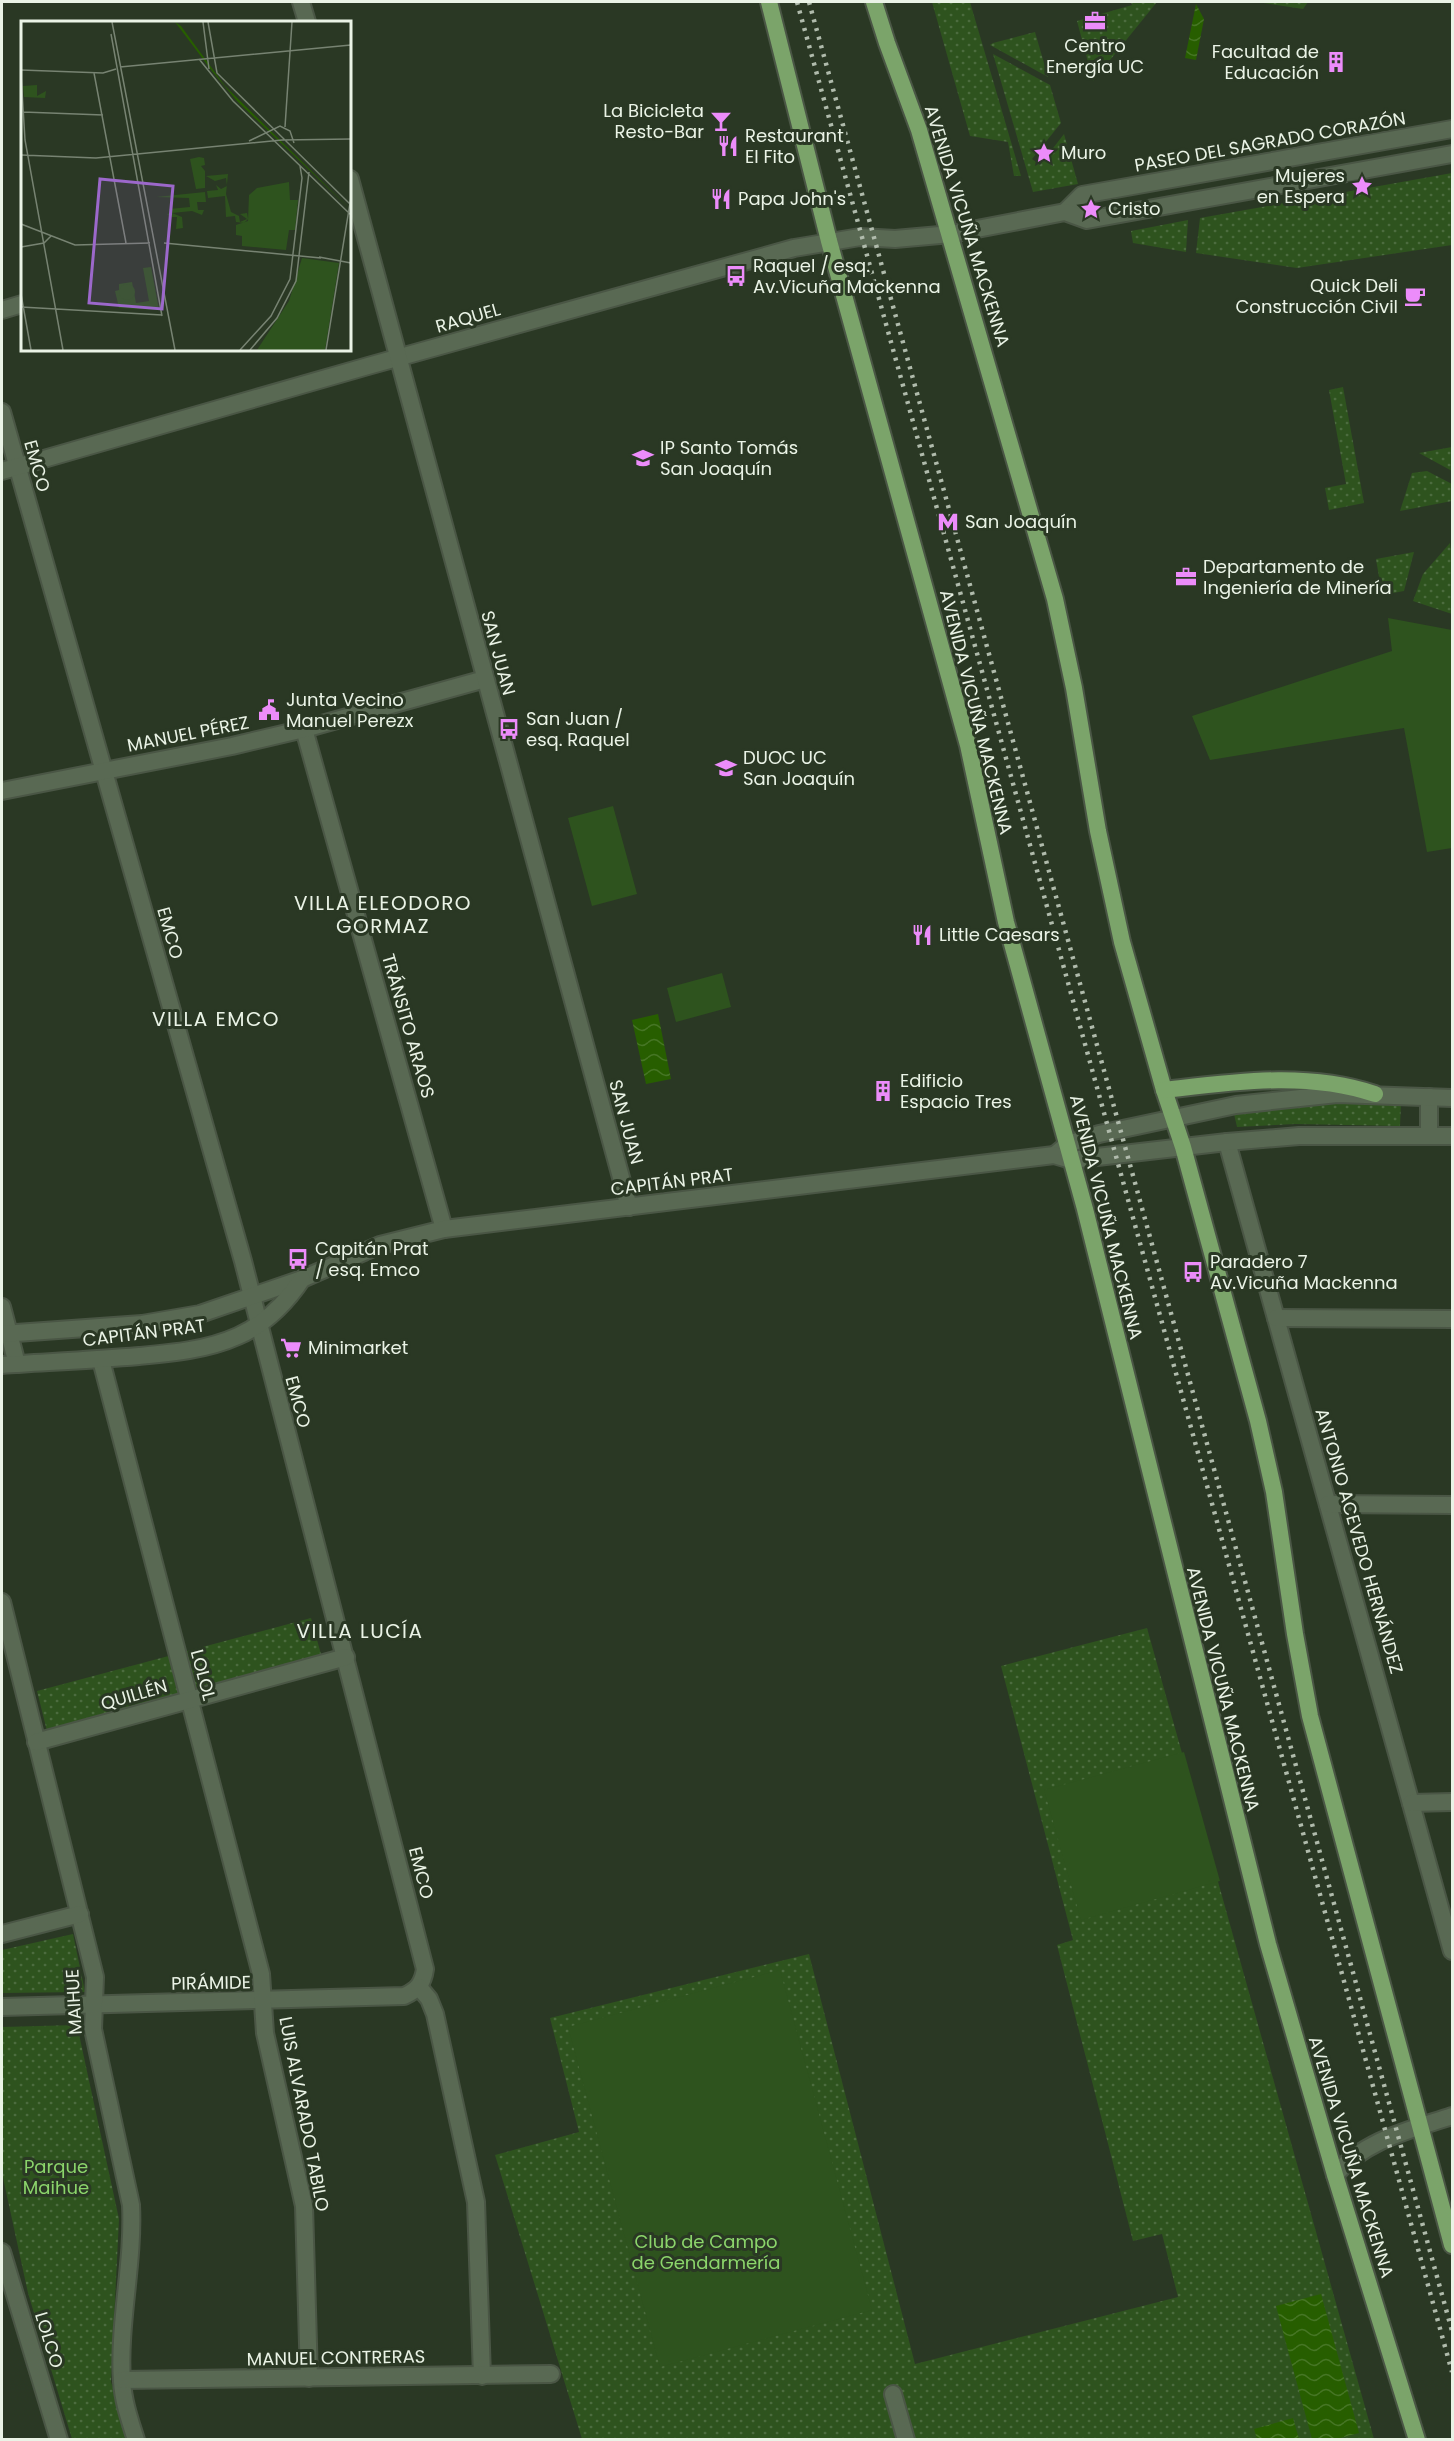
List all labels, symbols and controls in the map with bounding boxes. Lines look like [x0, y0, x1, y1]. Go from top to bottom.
office icon: Centro Energía UC [1083, 9, 1107, 33]
inset map [21, 21, 351, 351]
place label: Centro Energía UC [1046, 33, 1144, 79]
place label: Facultad de Educación [1212, 39, 1319, 85]
building icon: Facultad de Educación [1324, 50, 1348, 74]
place label: La Bicicleta Resto-Bar [603, 98, 704, 144]
street label: AVENIDA VICUÑA MACKENNA [919, 102, 1016, 350]
street label: PASEO DEL SAGRADO CORAZÓN [1132, 105, 1407, 178]
bar icon: La Bicicleta Resto-Bar [709, 109, 733, 133]
place label: Restaurant El Fito [745, 123, 844, 169]
restaurant icon: Restaurant El Fito [716, 134, 740, 158]
place label: Muro [1061, 140, 1106, 165]
place icon: Muro [1032, 141, 1056, 165]
place label: Mujeres en Espera [1257, 163, 1345, 209]
place icon: Mujeres en Espera [1350, 174, 1374, 198]
place label: Papa John's [738, 186, 846, 211]
restaurant icon: Papa John's [709, 187, 733, 211]
place label: Cristo [1108, 196, 1161, 221]
place icon: Cristo [1079, 197, 1103, 221]
place label: Raquel / esq. Av.Vicuña Mackenna [753, 253, 941, 299]
bus stop icon: Raquel / esq. Av.Vicuña Mackenna [724, 264, 748, 288]
place label: Quick Deli Construcción Civil [1235, 273, 1398, 319]
cafe icon: Quick Deli Construcción Civil [1403, 284, 1427, 308]
street label: RAQUEL [432, 296, 503, 339]
place label: IP Santo Tomás San Joaquín [660, 435, 798, 481]
street label: EMCO [18, 437, 57, 495]
school or university icon: IP Santo Tomás San Joaquín [631, 446, 655, 470]
place label: San Joaquín [965, 509, 1077, 534]
metro station icon: San Joaquín [936, 510, 960, 534]
place label: Departamento de Ingeniería de Minería [1203, 554, 1392, 600]
office icon: Departamento de Ingeniería de Minería [1174, 565, 1198, 589]
street label: AVENIDA VICUÑA MACKENNA [934, 587, 1019, 837]
street label: SAN JUAN [475, 608, 522, 698]
place label: Junta Vecino Manuel Perezx [286, 687, 414, 733]
public building icon: Junta Vecino Manuel Perezx [257, 698, 281, 722]
place label: San Juan / esq. Raquel [526, 706, 630, 752]
street label: MANUEL PÉREZ [125, 709, 251, 758]
bus stop icon: San Juan / esq. Raquel [497, 717, 521, 741]
place label: DUOC UC San Joaquín [743, 745, 855, 791]
school or university icon: DUOC UC San Joaquín [714, 756, 738, 780]
district label: VILLA ELEODORO GORMAZ [294, 889, 472, 940]
street label: EMCO [151, 904, 190, 962]
place label: Little Caesars [939, 922, 1060, 947]
restaurant icon: Little Caesars [910, 923, 934, 947]
street label: TRÁNSITO ARAOS [376, 951, 441, 1101]
district label: VILLA EMCO [152, 1005, 280, 1033]
place label: Edificio Espacio Tres [900, 1068, 1012, 1114]
street label: SAN JUAN [603, 1077, 650, 1167]
building icon: Edificio Espacio Tres [871, 1079, 895, 1103]
street label: AVENIDA VICUÑA MACKENNA [1064, 1092, 1149, 1342]
street label: CAPITÁN PRAT [609, 1162, 735, 1201]
place label: Capitán Prat / esq. Emco [315, 1236, 429, 1282]
bus stop icon: Capitán Prat / esq. Emco [286, 1247, 310, 1271]
place label: Paradero 7 Av.Vicuña Mackenna [1210, 1249, 1398, 1295]
bus stop icon: Paradero 7 Av.Vicuña Mackenna [1181, 1260, 1205, 1284]
street label: CAPITÁN PRAT [81, 1313, 207, 1352]
place label: Minimarket [308, 1335, 408, 1360]
supermarket icon: Minimarket [279, 1336, 303, 1360]
street label: EMCO [280, 1373, 317, 1431]
street label: ANTONIO ACEVEDO HERNÁNDEZ [1310, 1405, 1409, 1676]
street label: AVENIDA VICUÑA MACKENNA [1181, 1564, 1266, 1814]
district label: VILLA LUCÍA [296, 1617, 424, 1645]
street label: LOLOL [185, 1647, 222, 1703]
street label: QUILLÉN [98, 1673, 170, 1716]
street label: EMCO [403, 1844, 440, 1902]
street label: MAIHUE [59, 1968, 88, 2036]
street label: PIRÁMIDE [171, 1969, 251, 1996]
street label: LUIS ALVARADO TABILO [273, 2014, 336, 2213]
street label: AVENIDA VICUÑA MACKENNA [1303, 2033, 1400, 2281]
park label: Parque Maihue [23, 2154, 89, 2200]
park label: Club de Campo de Gendarmería [632, 2229, 780, 2275]
street label: LOLCO [29, 2309, 70, 2371]
street label: MANUEL CONTRERAS [247, 2343, 425, 2372]

